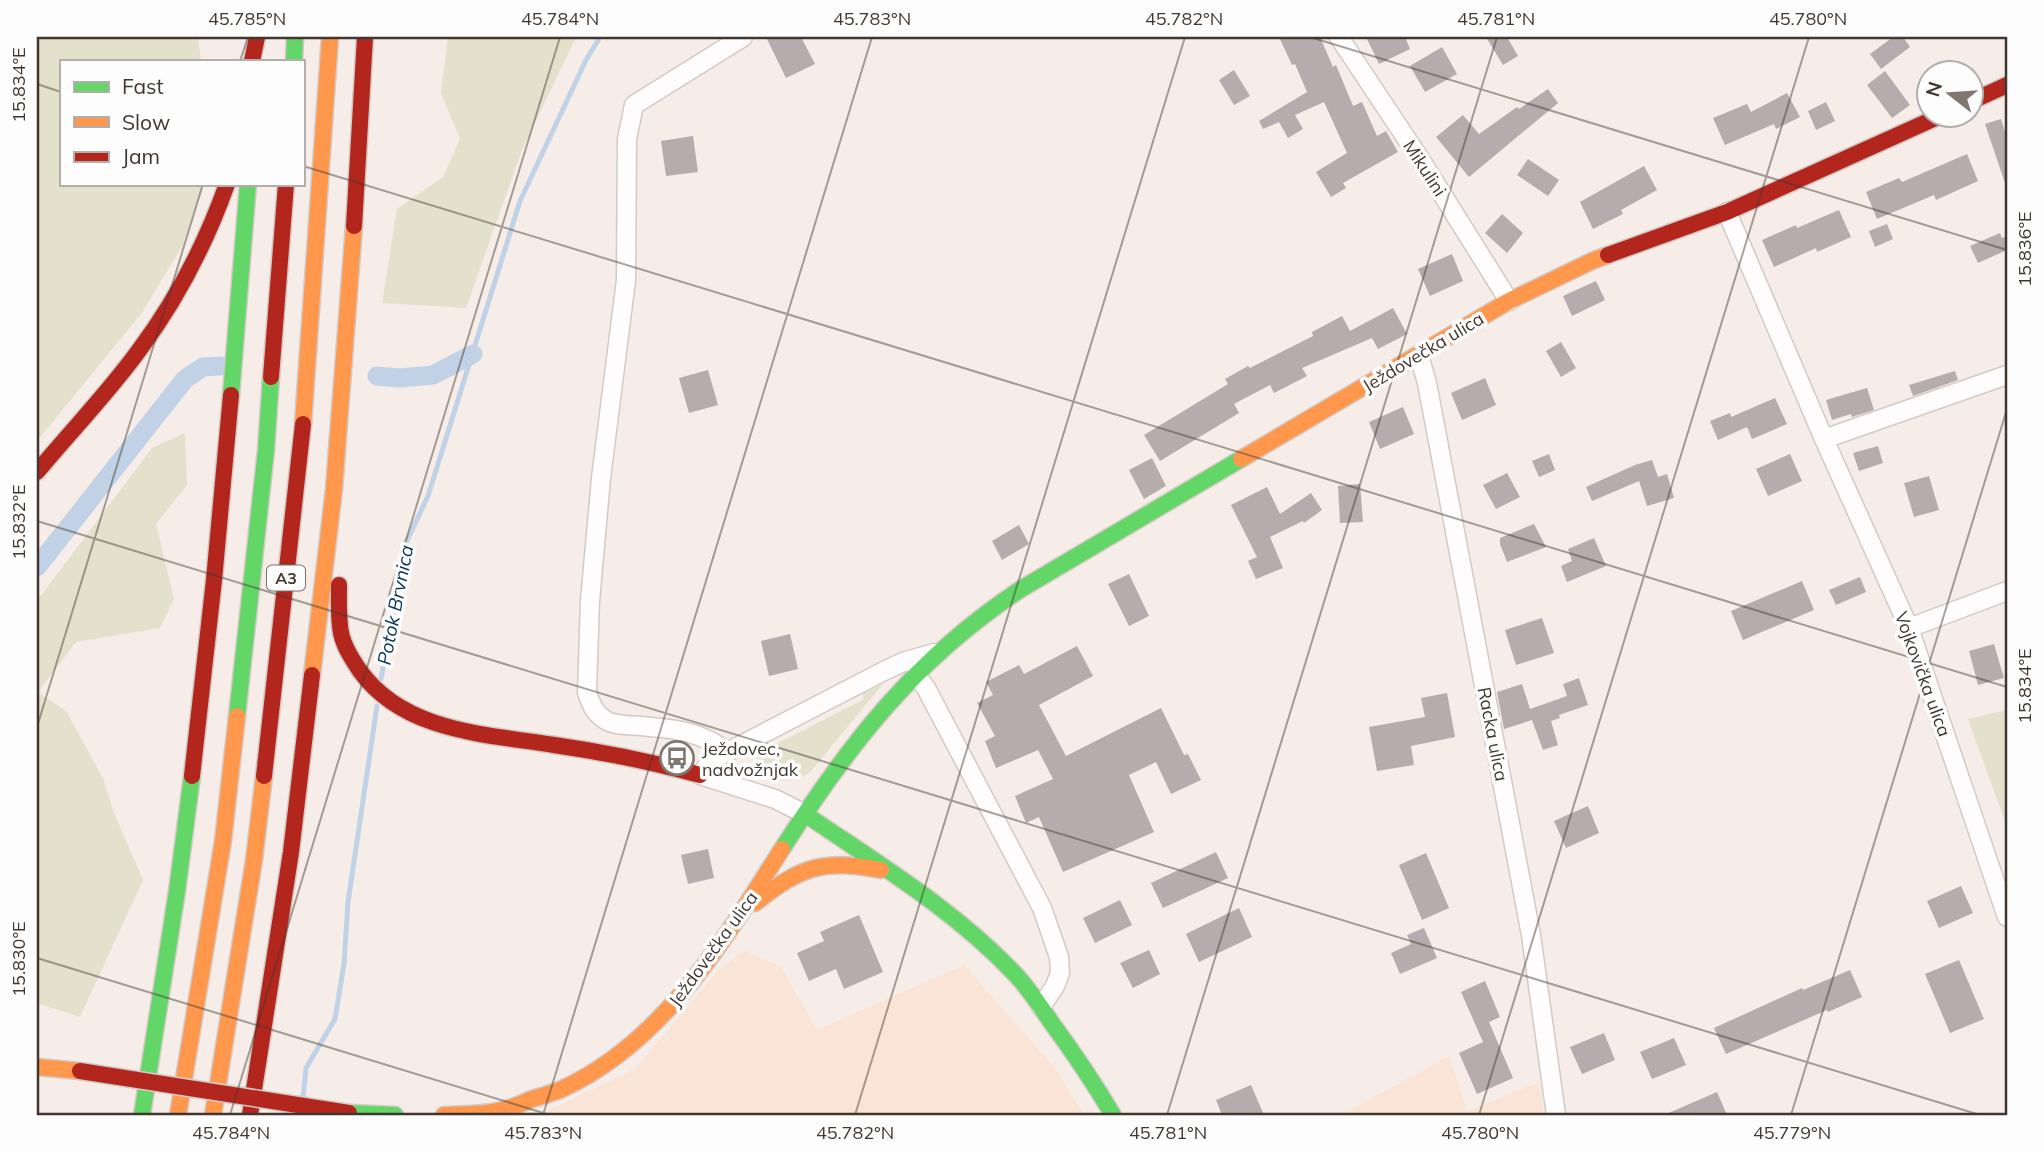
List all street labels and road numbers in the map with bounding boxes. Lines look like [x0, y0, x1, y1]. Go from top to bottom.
street label: Mikulini [1398, 135, 1452, 201]
street label: Ježdovečka ulica [1358, 307, 1488, 397]
road number: A3 [267, 566, 305, 590]
street label: Vojkovička ulica [1890, 608, 1956, 740]
street label: Racka ulica [1473, 685, 1513, 783]
street label: Ježdovečka ulica [663, 887, 763, 1011]

